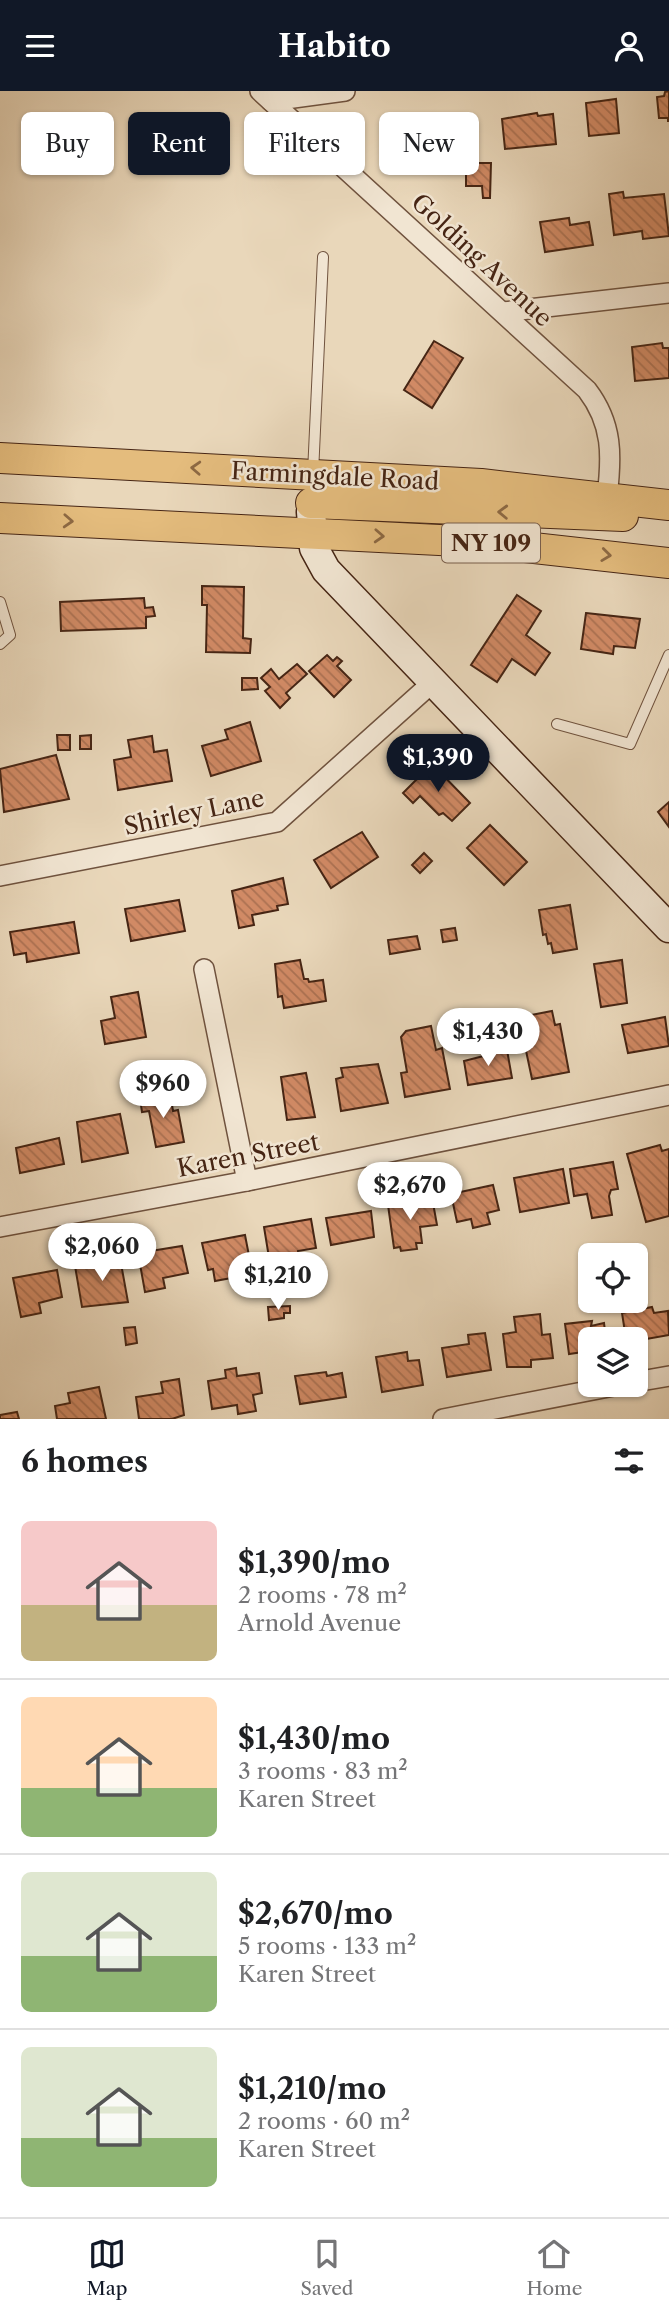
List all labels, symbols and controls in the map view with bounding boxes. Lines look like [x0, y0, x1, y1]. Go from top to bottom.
text: Habito [278, 26, 391, 65]
icon: menu [21, 27, 59, 65]
icon: person [610, 27, 648, 65]
chip: Buy [21, 112, 114, 175]
chip: Rent [128, 112, 230, 175]
chip: Filters [244, 112, 365, 175]
chip: New [379, 112, 479, 175]
street label: Golding Avenue [406, 187, 558, 333]
street label: Farmingdale Road [230, 456, 440, 496]
one-way arrow [190, 461, 201, 476]
one-way arrow [497, 505, 508, 520]
one-way arrow [63, 513, 74, 528]
road number: NY 109 [442, 523, 540, 563]
one-way arrow [374, 528, 385, 543]
one-way arrow [600, 547, 612, 562]
pin: $1,390 [381, 735, 495, 794]
text: $1,390 [403, 743, 473, 771]
street label: Shirley Lane [121, 783, 267, 841]
pin: $1,430 [431, 1009, 545, 1068]
text: $1,430 [453, 1017, 523, 1045]
pin: $960 [122, 1061, 204, 1120]
text: $960 [136, 1069, 190, 1097]
street label: Karen Street [175, 1127, 322, 1183]
pin: $2,670 [353, 1163, 467, 1222]
text: $2,670 [374, 1171, 446, 1199]
pin: $2,060 [45, 1223, 159, 1283]
text: $2,060 [64, 1232, 140, 1260]
map controls [578, 1243, 648, 1397]
button: locate [578, 1243, 648, 1313]
pin: $1,210 [221, 1253, 335, 1312]
text: $1,210 [244, 1261, 312, 1289]
button: layers [578, 1327, 648, 1397]
icon: filters [610, 1442, 648, 1480]
text: 6 homes [21, 1443, 148, 1480]
text: $1,390/mo [238, 1544, 390, 1581]
icon: home [77, 1549, 161, 1633]
text: 2 rooms · 78 m² [238, 1581, 407, 1609]
text: Arnold Avenue [238, 1609, 401, 1637]
text: $1,430/mo [238, 1720, 390, 1757]
icon: home [77, 1725, 161, 1809]
text: 3 rooms · 83 m² [238, 1757, 408, 1785]
text: Karen Street [238, 1785, 376, 1813]
text: $2,670/mo [238, 1895, 393, 1932]
icon: home [77, 1900, 161, 1984]
text: 5 rooms · 133 m² [238, 1932, 416, 1960]
text: Karen Street [238, 1960, 376, 1988]
text: $1,210/mo [238, 2070, 386, 2107]
icon: home [77, 2075, 161, 2159]
text: 2 rooms · 60 m² [238, 2107, 410, 2135]
text: Karen Street [238, 2135, 376, 2163]
tab: Map [87, 2235, 127, 2300]
tab: Saved [301, 2235, 353, 2300]
tab: Home [527, 2235, 582, 2300]

